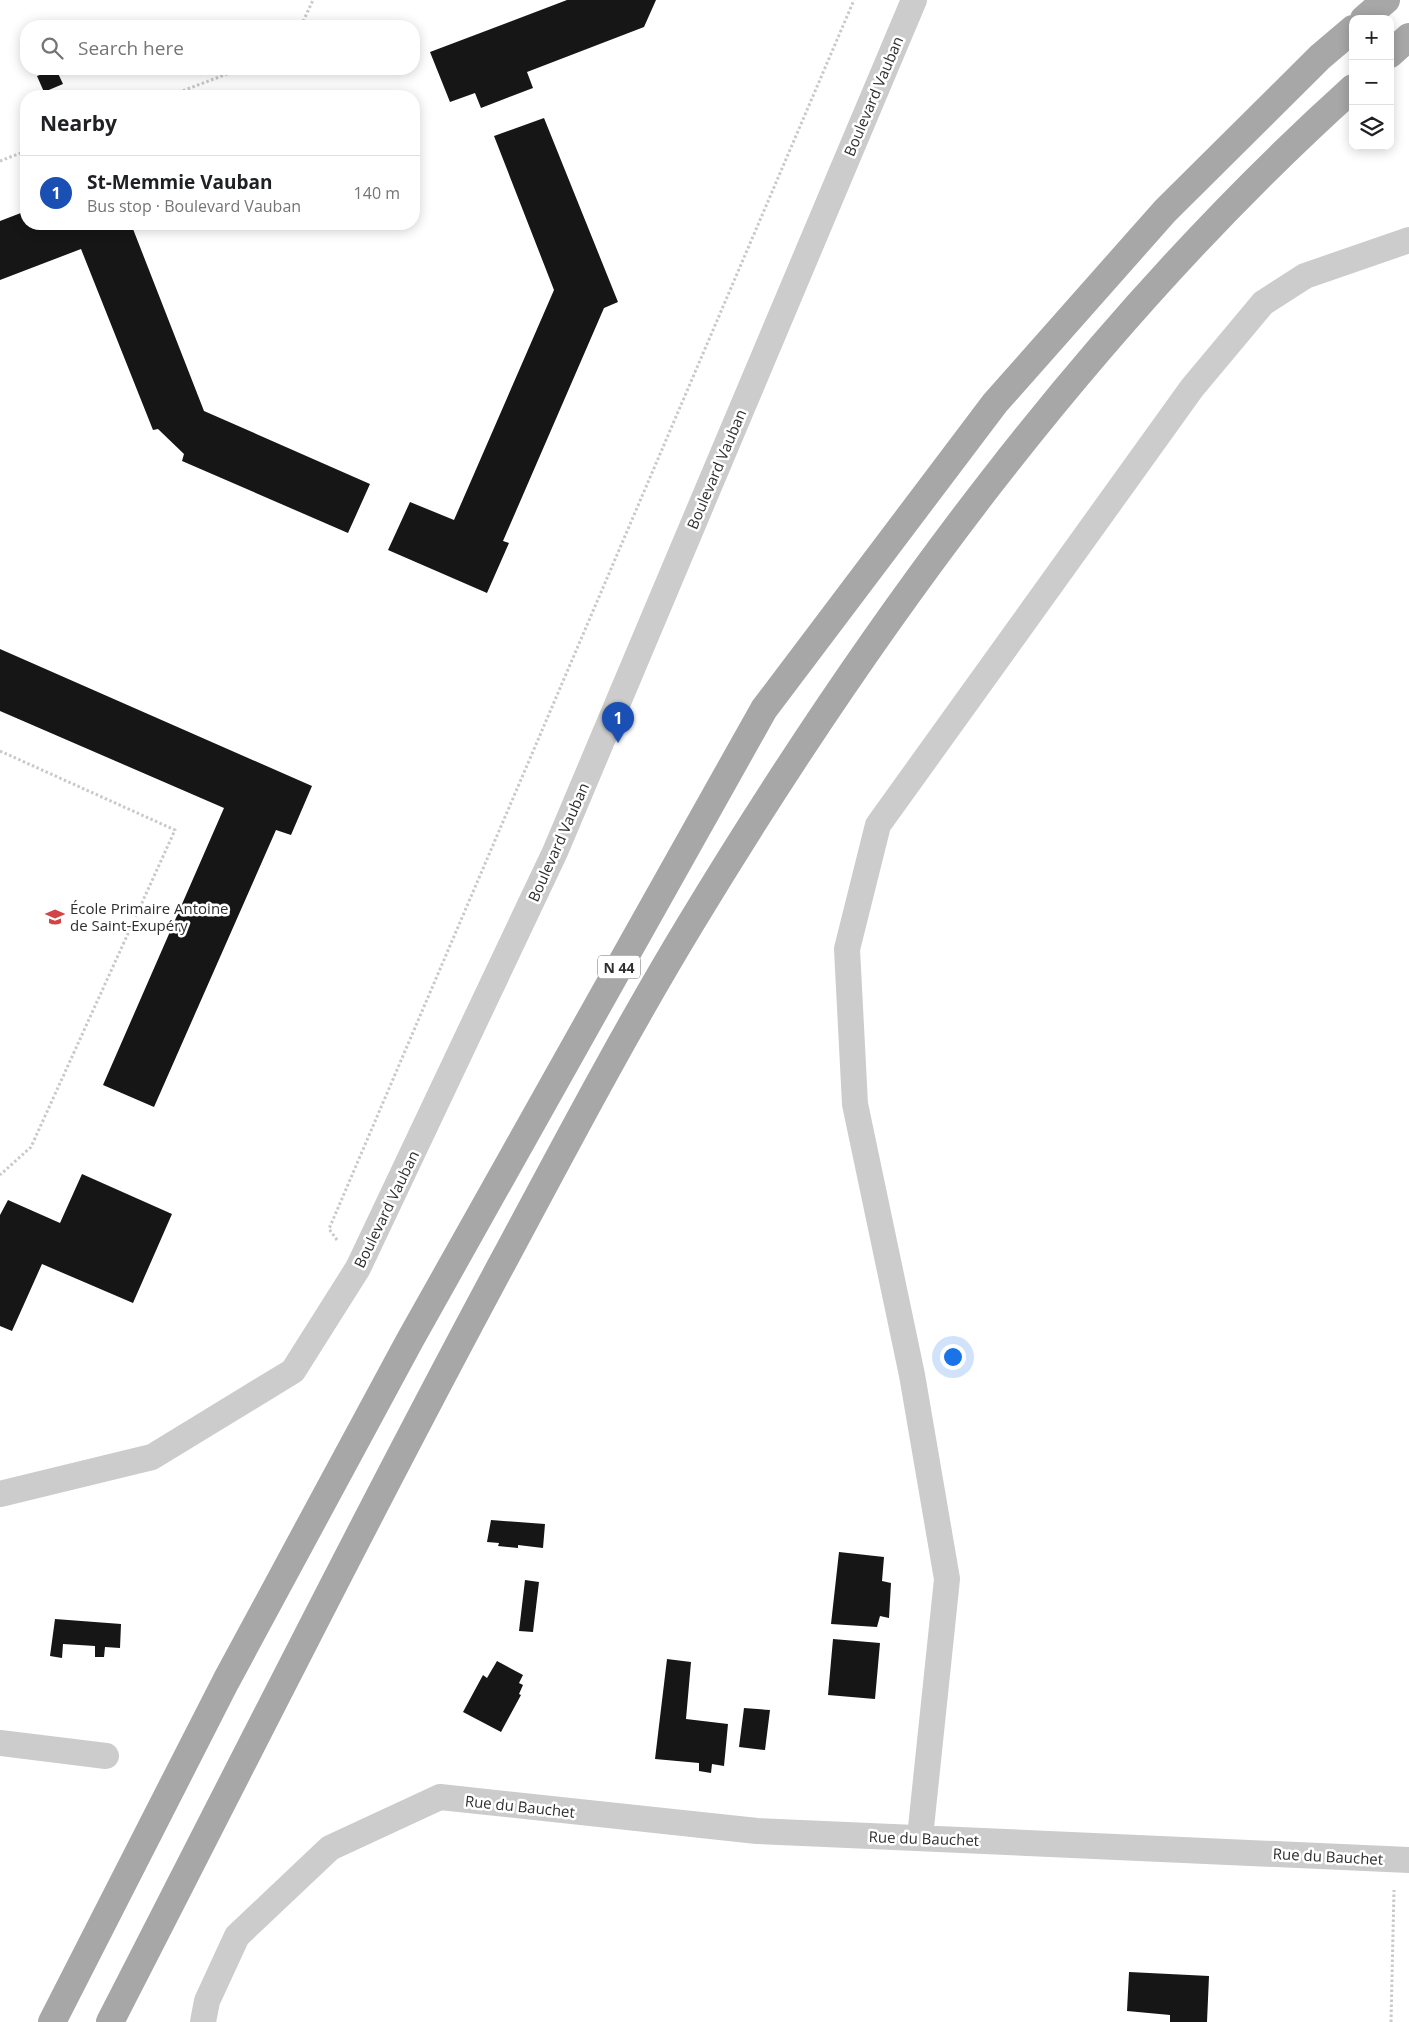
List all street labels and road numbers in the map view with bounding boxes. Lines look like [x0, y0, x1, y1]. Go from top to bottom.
street label: Boulevard Vauban [839, 33, 907, 159]
street label: Boulevard Vauban [682, 406, 750, 532]
street label: Boulevard Vauban [523, 779, 593, 905]
road number: N 44 [598, 956, 640, 979]
street label: Boulevard Vauban [349, 1147, 423, 1271]
street label: Rue du Bauchet [464, 1790, 576, 1822]
street label: Rue du Bauchet [868, 1826, 980, 1850]
street label: Rue du Bauchet [1272, 1843, 1384, 1869]

